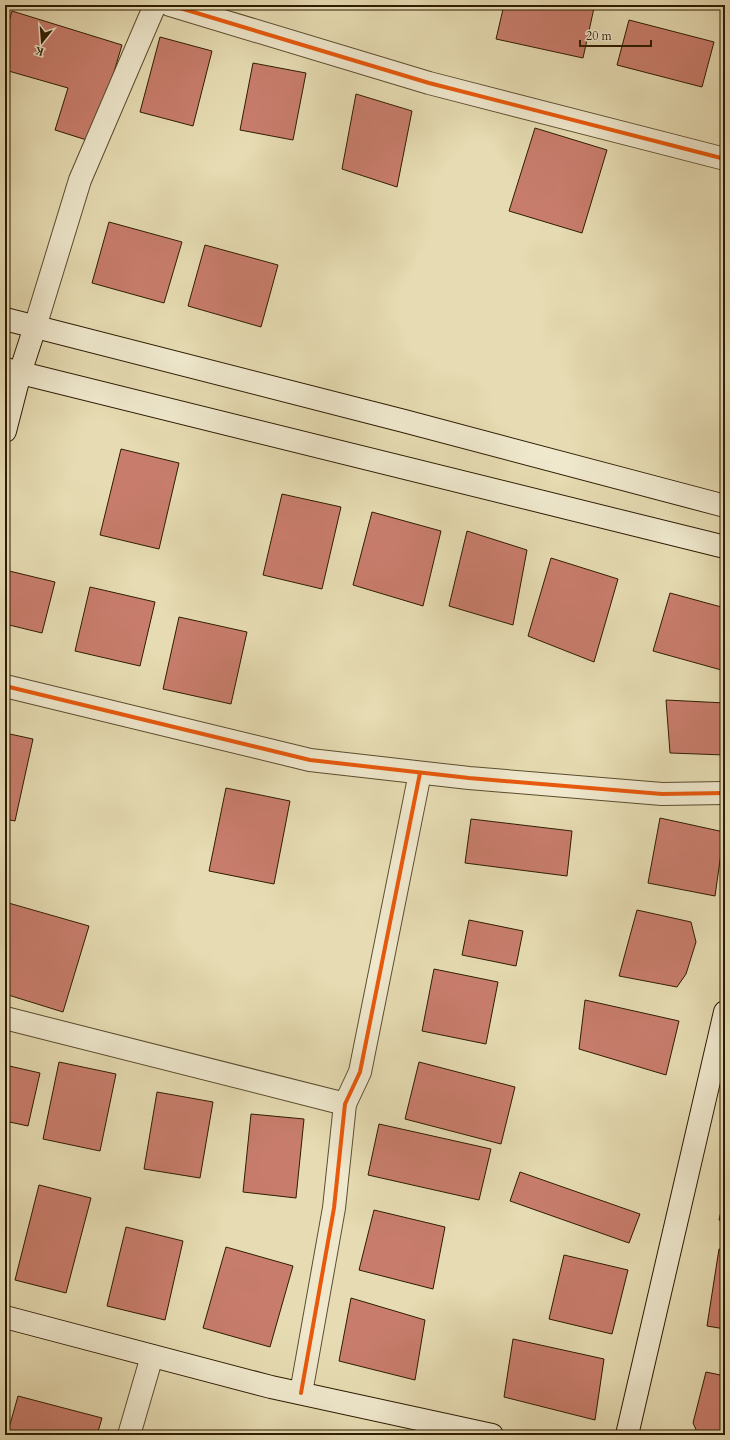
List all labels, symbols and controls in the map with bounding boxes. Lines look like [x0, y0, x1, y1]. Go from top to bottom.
north arrow [22, 22, 62, 62]
scale bar [580, 22, 651, 48]
text: 20 m [586, 28, 613, 44]
text: K [33, 43, 46, 60]

